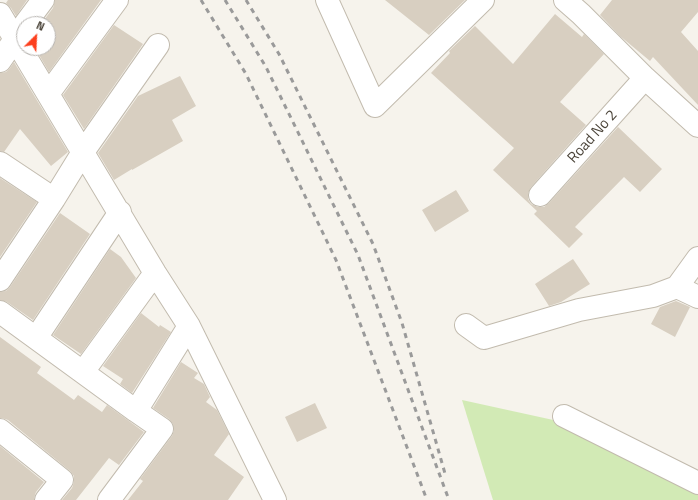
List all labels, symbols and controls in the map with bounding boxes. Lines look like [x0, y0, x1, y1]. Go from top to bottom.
north arrow [16, 16, 56, 56]
text: N [34, 17, 47, 35]
street label: Road No 2 [564, 107, 622, 167]

